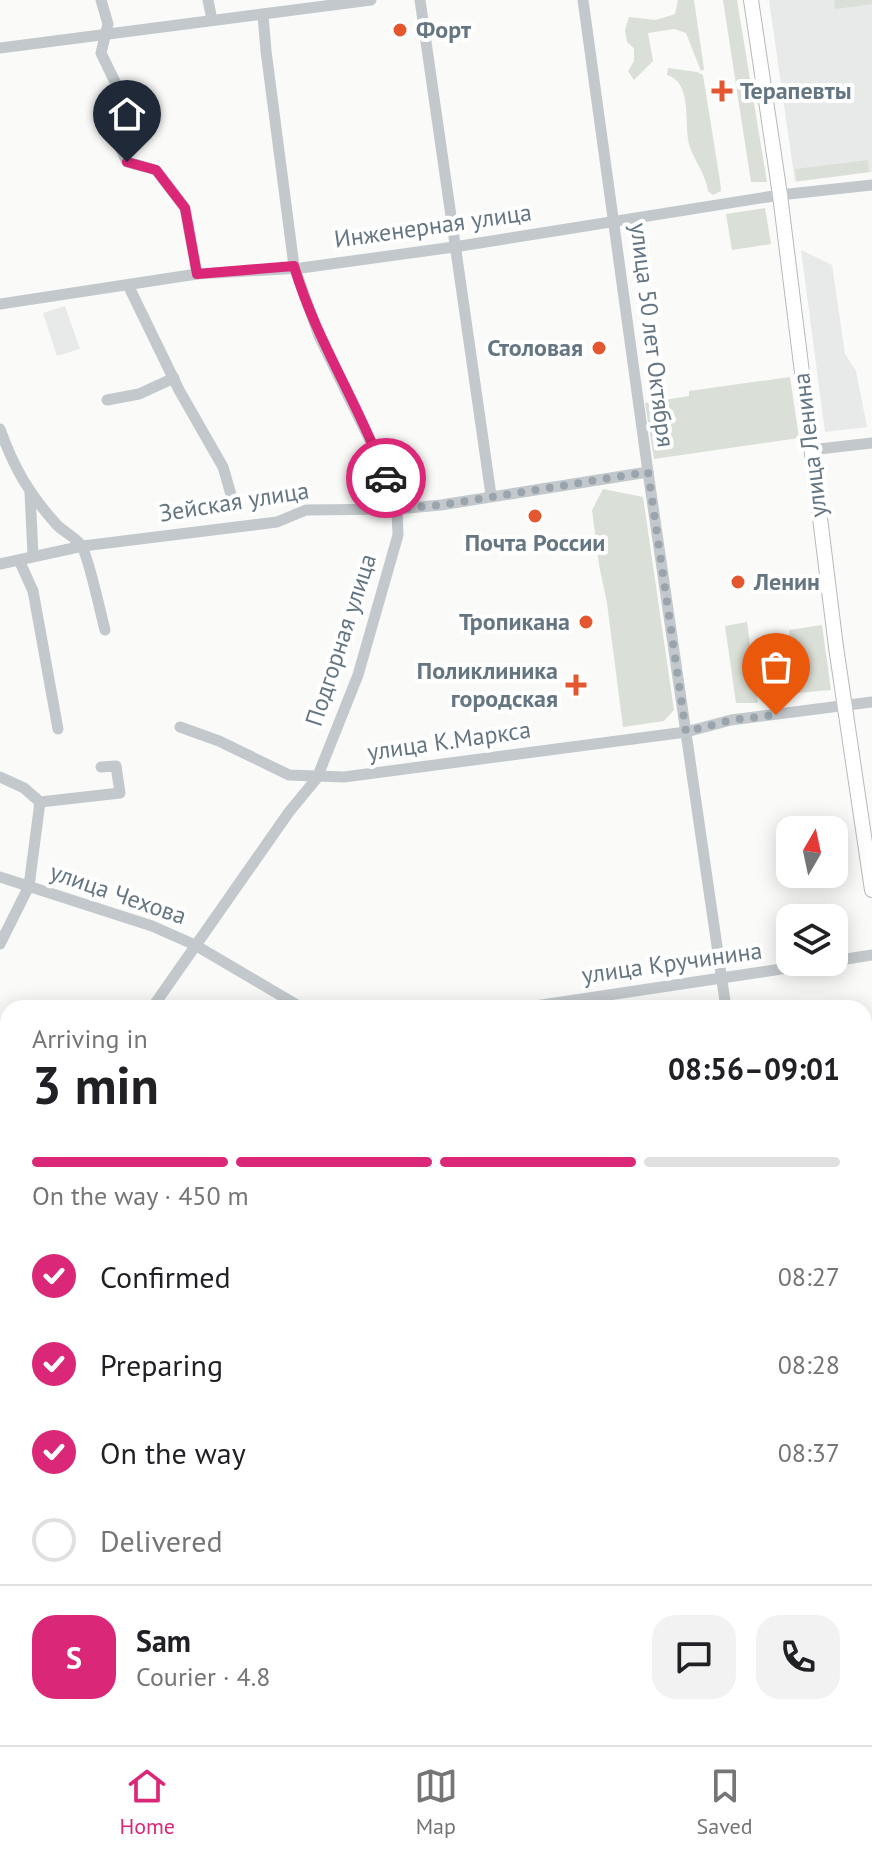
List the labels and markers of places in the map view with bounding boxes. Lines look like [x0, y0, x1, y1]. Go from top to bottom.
place label: Форт [416, 14, 472, 45]
marker: Форт [391, 21, 409, 39]
place label: Терапевты [740, 75, 852, 106]
pin [93, 80, 161, 162]
marker: Терапевты [711, 80, 733, 102]
place label: Столовая [487, 332, 583, 363]
marker: Столовая [590, 339, 608, 357]
marker: Почта России [526, 507, 544, 525]
place label: Почта России [465, 527, 605, 558]
place label: Ленин [753, 566, 820, 597]
marker: Ленин [729, 573, 747, 591]
place label: Тропикана [459, 606, 570, 637]
marker: Тропикана [577, 613, 595, 631]
pin [742, 633, 810, 715]
place label: Поликлиника городская [417, 655, 558, 714]
marker: Поликлиника городская [565, 674, 587, 696]

